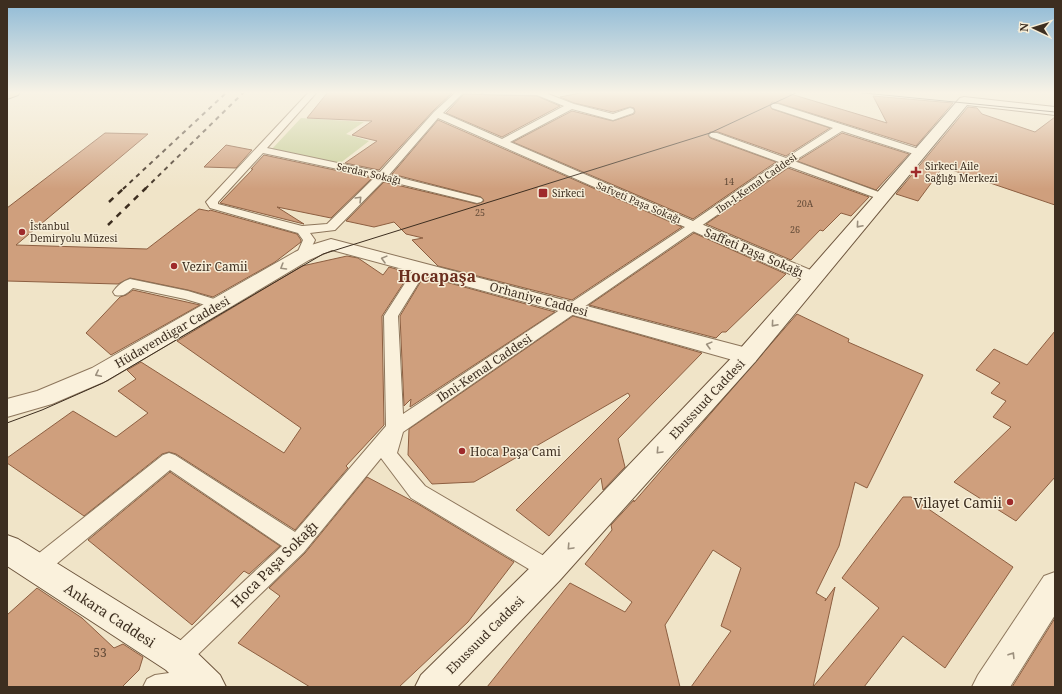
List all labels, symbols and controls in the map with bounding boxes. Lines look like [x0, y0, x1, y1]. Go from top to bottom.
north arrow [1014, 8, 1054, 48]
text: N [1016, 22, 1031, 32]
street label: Ibn-I-Kemal Caddesi [713, 149, 800, 216]
street label: Serdar Sokağı [335, 159, 403, 187]
place label: Sirkeci Aile Sağlığı Merkezi [925, 159, 998, 185]
marker: Sirkeci Aile Sağlığı Merkezi [910, 166, 922, 178]
house number: 14 [724, 175, 734, 188]
street label: Safveti Paşa Sokağı [594, 178, 684, 227]
place label: Sirkeci [552, 186, 585, 200]
marker: Sirkeci [537, 187, 549, 199]
one-way arrow [354, 196, 362, 204]
house number: 20A [797, 197, 814, 210]
house number: 25 [475, 206, 485, 219]
place label: İstanbul Demiryolu Müzesi [30, 219, 118, 245]
one-way arrow [856, 220, 864, 228]
street label: Saffeti Paşa Sokağı [702, 223, 806, 281]
house number: 26 [790, 223, 800, 236]
marker: İstanbul Demiryolu Müzesi [17, 227, 27, 237]
one-way arrow [380, 255, 387, 264]
place label: Vezir Camii [182, 258, 248, 275]
marker: Vezir Camii [169, 261, 179, 271]
one-way arrow [280, 263, 287, 270]
district label: Hocapaşa [398, 265, 476, 287]
street label: Orhaniye Caddesi [488, 278, 590, 320]
street label: Hüdavendigar Caddesi [111, 292, 233, 372]
one-way arrow [772, 319, 779, 326]
street label: Ibni-Kemal Caddesi [433, 330, 535, 406]
one-way arrow [706, 341, 713, 350]
street label: Ebussuud Caddesi [665, 355, 749, 443]
one-way arrow [95, 369, 102, 377]
place label: Hoca Paşa Cami [470, 443, 561, 460]
marker: Hoca Paşa Cami [457, 446, 467, 456]
one-way arrow [656, 446, 664, 454]
place label: Vilayet Camii [913, 493, 1003, 512]
marker: Vilayet Camii [1005, 497, 1015, 507]
street label: Hoca Paşa Sokağı [226, 516, 322, 612]
one-way arrow [568, 542, 575, 549]
street label: Ankara Caddesi [61, 579, 160, 652]
street label: Ebussuud Caddesi [442, 592, 528, 678]
house number: 53 [93, 644, 107, 661]
one-way arrow [1007, 652, 1014, 659]

